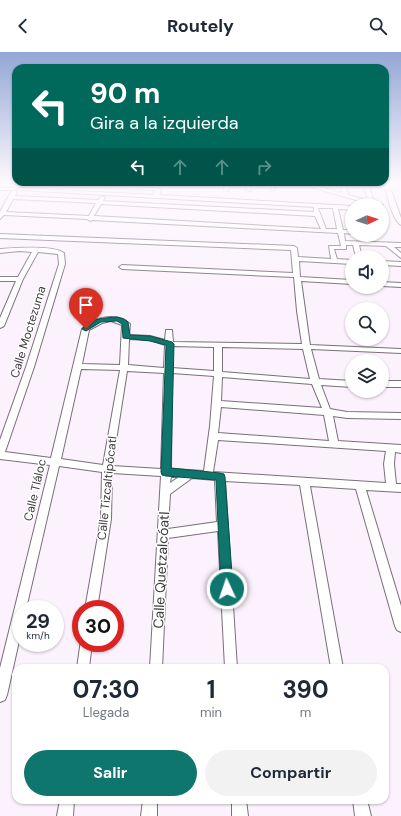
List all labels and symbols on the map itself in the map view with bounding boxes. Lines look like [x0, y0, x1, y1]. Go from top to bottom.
north arrow [345, 198, 389, 242]
street label: Calle Moctezuma [6, 284, 50, 380]
pin [69, 288, 103, 329]
street label: Calle Tizcaltipócatl [94, 435, 120, 541]
street label: Calle Tláloc [20, 457, 50, 523]
street label: Calle Quetzalcóatl [149, 511, 173, 629]
position arrow [206, 568, 248, 610]
speed limit sign: 30 [72, 600, 124, 652]

